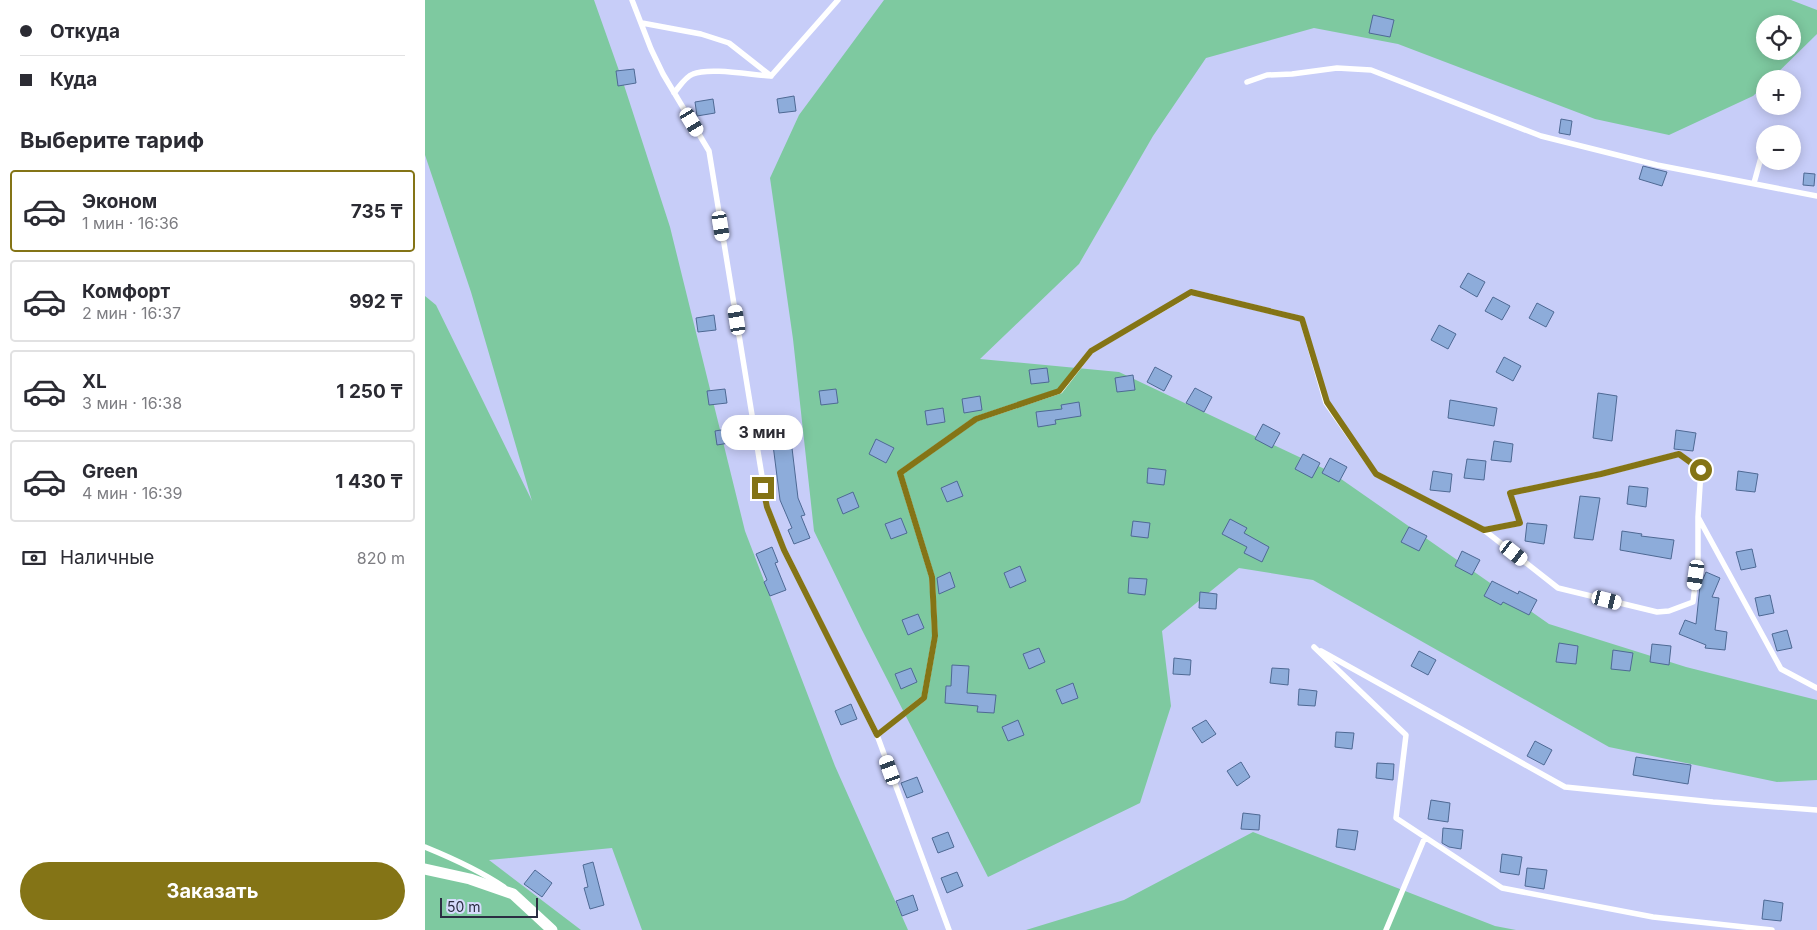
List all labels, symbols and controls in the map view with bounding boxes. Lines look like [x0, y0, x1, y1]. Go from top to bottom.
map controls [1756, 15, 1801, 170]
button: locate [1756, 15, 1801, 60]
text: Откуда [50, 20, 120, 43]
text: Куда [50, 68, 97, 91]
button: + [1756, 70, 1801, 115]
car [677, 105, 706, 139]
button: − [1756, 125, 1801, 170]
text: Выберите тариф [20, 127, 204, 153]
icon: car [22, 189, 67, 234]
text: Эконом [82, 190, 157, 213]
text: 735 ₸ [351, 200, 403, 223]
car [711, 210, 730, 242]
text: 1 мин · 16:36 [82, 213, 179, 233]
icon: car [22, 279, 67, 324]
text: Комфорт [82, 280, 170, 303]
text: 992 ₸ [349, 290, 403, 313]
text: 2 мин · 16:37 [82, 303, 181, 323]
car [727, 304, 746, 336]
icon: car [22, 369, 67, 414]
text: XL [82, 370, 107, 393]
text: 1 250 ₸ [336, 380, 403, 403]
text: 3 мин · 16:38 [82, 393, 182, 413]
callout: 3 мин [722, 416, 804, 450]
text: 3 мин [738, 422, 786, 442]
icon: car [22, 459, 67, 504]
route start [1690, 459, 1712, 481]
text: Green [82, 460, 138, 483]
text: 1 430 ₸ [335, 470, 403, 493]
route end [752, 477, 774, 499]
text: 4 мин · 16:39 [82, 483, 183, 503]
car [1497, 538, 1530, 568]
icon: cash [20, 544, 48, 572]
text: Наличные [60, 546, 154, 569]
text: 820 m [357, 548, 405, 568]
car [1686, 559, 1705, 591]
car [1590, 589, 1623, 611]
car [877, 753, 902, 787]
button: Заказать [20, 862, 405, 920]
scale bar [440, 895, 537, 918]
text: 50 m [447, 898, 481, 915]

